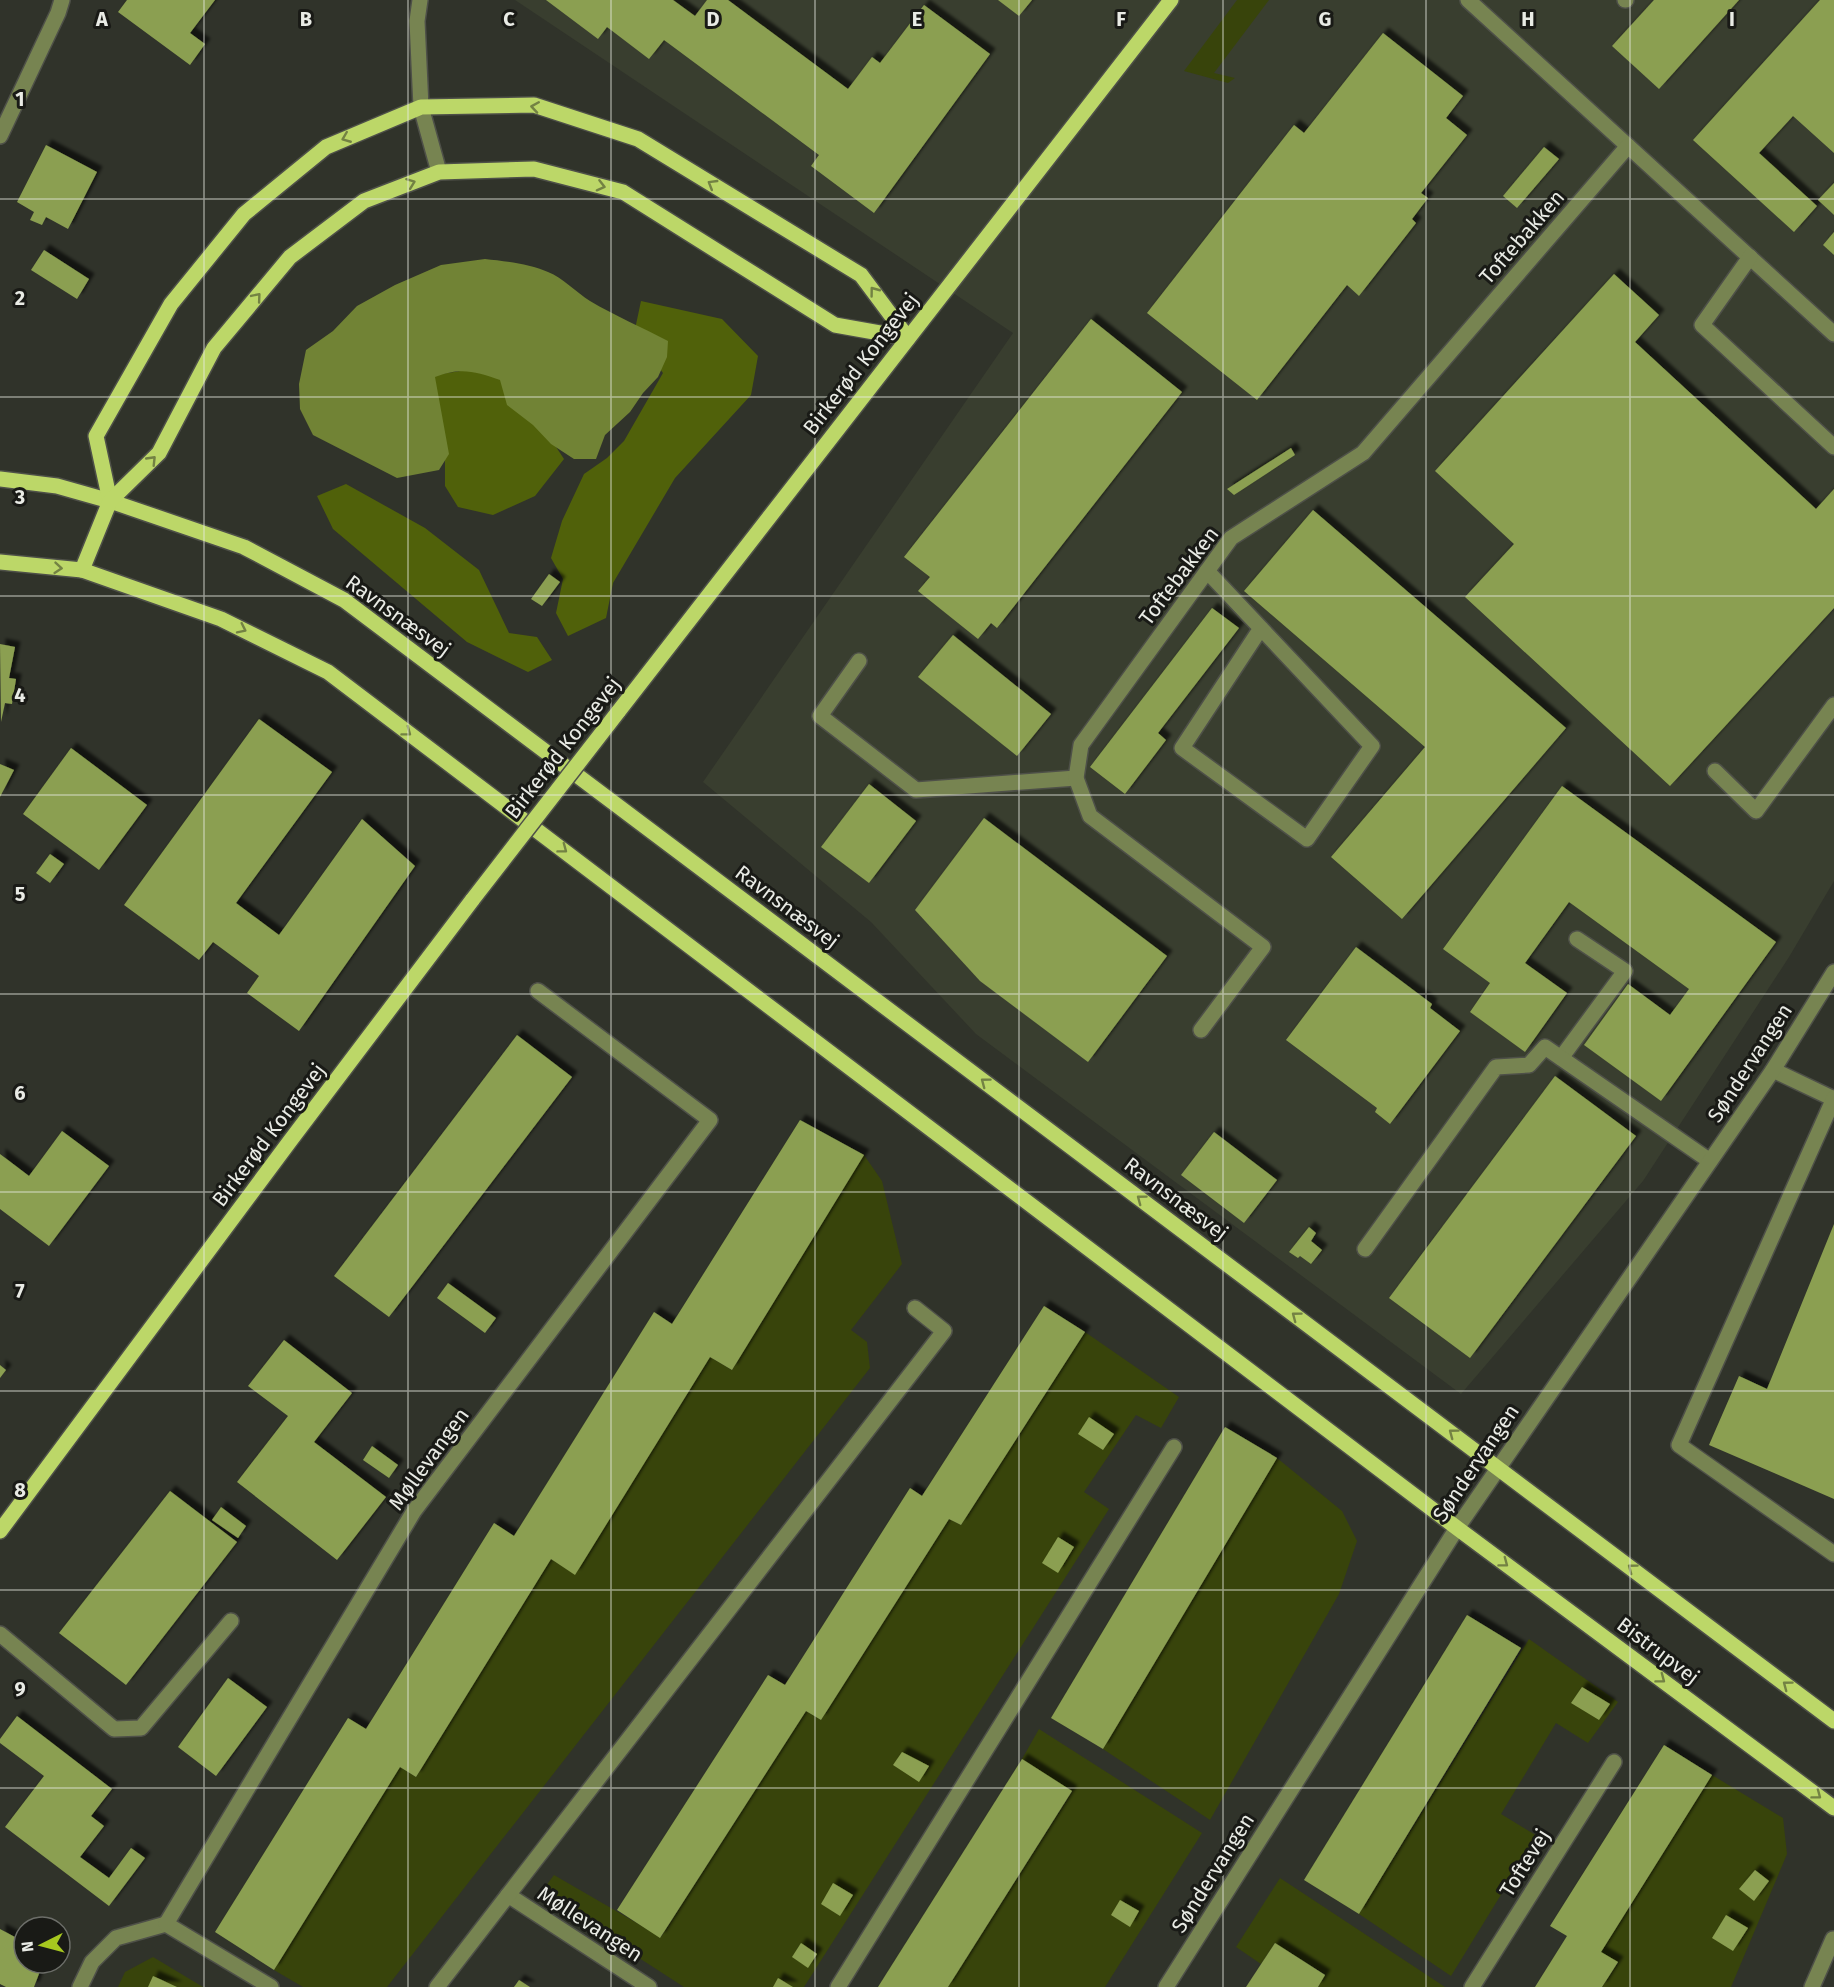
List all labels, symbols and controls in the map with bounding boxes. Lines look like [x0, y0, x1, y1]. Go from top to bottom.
text: A [95, 7, 109, 31]
text: B [300, 7, 312, 31]
text: C [503, 7, 515, 31]
text: D [706, 7, 720, 31]
text: E [912, 7, 922, 31]
text: F [1116, 7, 1126, 31]
text: G [1319, 7, 1331, 31]
text: H [1521, 7, 1535, 31]
text: I [1729, 7, 1735, 31]
text: 1 [15, 87, 25, 111]
one-way arrow [530, 102, 540, 114]
one-way arrow [341, 131, 352, 143]
one-way arrow [404, 178, 415, 190]
one-way arrow [596, 179, 606, 191]
one-way arrow [708, 180, 718, 191]
street label: Toftebakken [1474, 185, 1570, 289]
text: 2 [15, 286, 25, 310]
one-way arrow [870, 287, 881, 298]
street label: Birkerød Kongevej [798, 288, 924, 440]
one-way arrow [249, 293, 260, 304]
one-way arrow [144, 457, 155, 468]
text: 3 [14, 485, 25, 509]
street label: Toftebakken [1134, 522, 1224, 630]
one-way arrow [54, 561, 63, 574]
street label: Ravnsnæsvej [341, 569, 455, 663]
one-way arrow [236, 622, 247, 634]
street label: Birkerød Kongevej [500, 672, 626, 824]
text: 4 [14, 683, 26, 707]
one-way arrow [401, 724, 412, 735]
one-way arrow [556, 842, 567, 853]
street label: Ravnsnæsvej [730, 860, 844, 954]
text: 5 [15, 882, 26, 906]
street label: Søndervangen [1702, 999, 1798, 1127]
street label: Birkerød Kongevej [207, 1058, 331, 1212]
one-way arrow [980, 1078, 991, 1089]
text: 6 [14, 1081, 26, 1105]
street label: Ravnsnæsvej [1119, 1152, 1233, 1246]
one-way arrow [1136, 1195, 1147, 1206]
text: 7 [15, 1279, 25, 1303]
one-way arrow [1292, 1312, 1303, 1323]
street label: Søndervangen [1427, 1399, 1525, 1527]
street label: Møllevangen [383, 1403, 475, 1515]
one-way arrow [1448, 1429, 1459, 1440]
text: 8 [14, 1478, 26, 1502]
one-way arrow [1498, 1555, 1509, 1566]
one-way arrow [1627, 1564, 1638, 1575]
street label: Bistrupvej [1612, 1612, 1704, 1690]
one-way arrow [1654, 1672, 1665, 1683]
text: 9 [14, 1677, 26, 1701]
one-way arrow [1783, 1682, 1794, 1693]
one-way arrow [1810, 1788, 1821, 1799]
street label: Søndervangen [1166, 1808, 1260, 1938]
street label: Toftevej [1494, 1824, 1556, 1902]
street label: Møllevangen [533, 1880, 647, 1968]
north arrow [12, 1915, 72, 1975]
text: N [18, 1940, 38, 1953]

